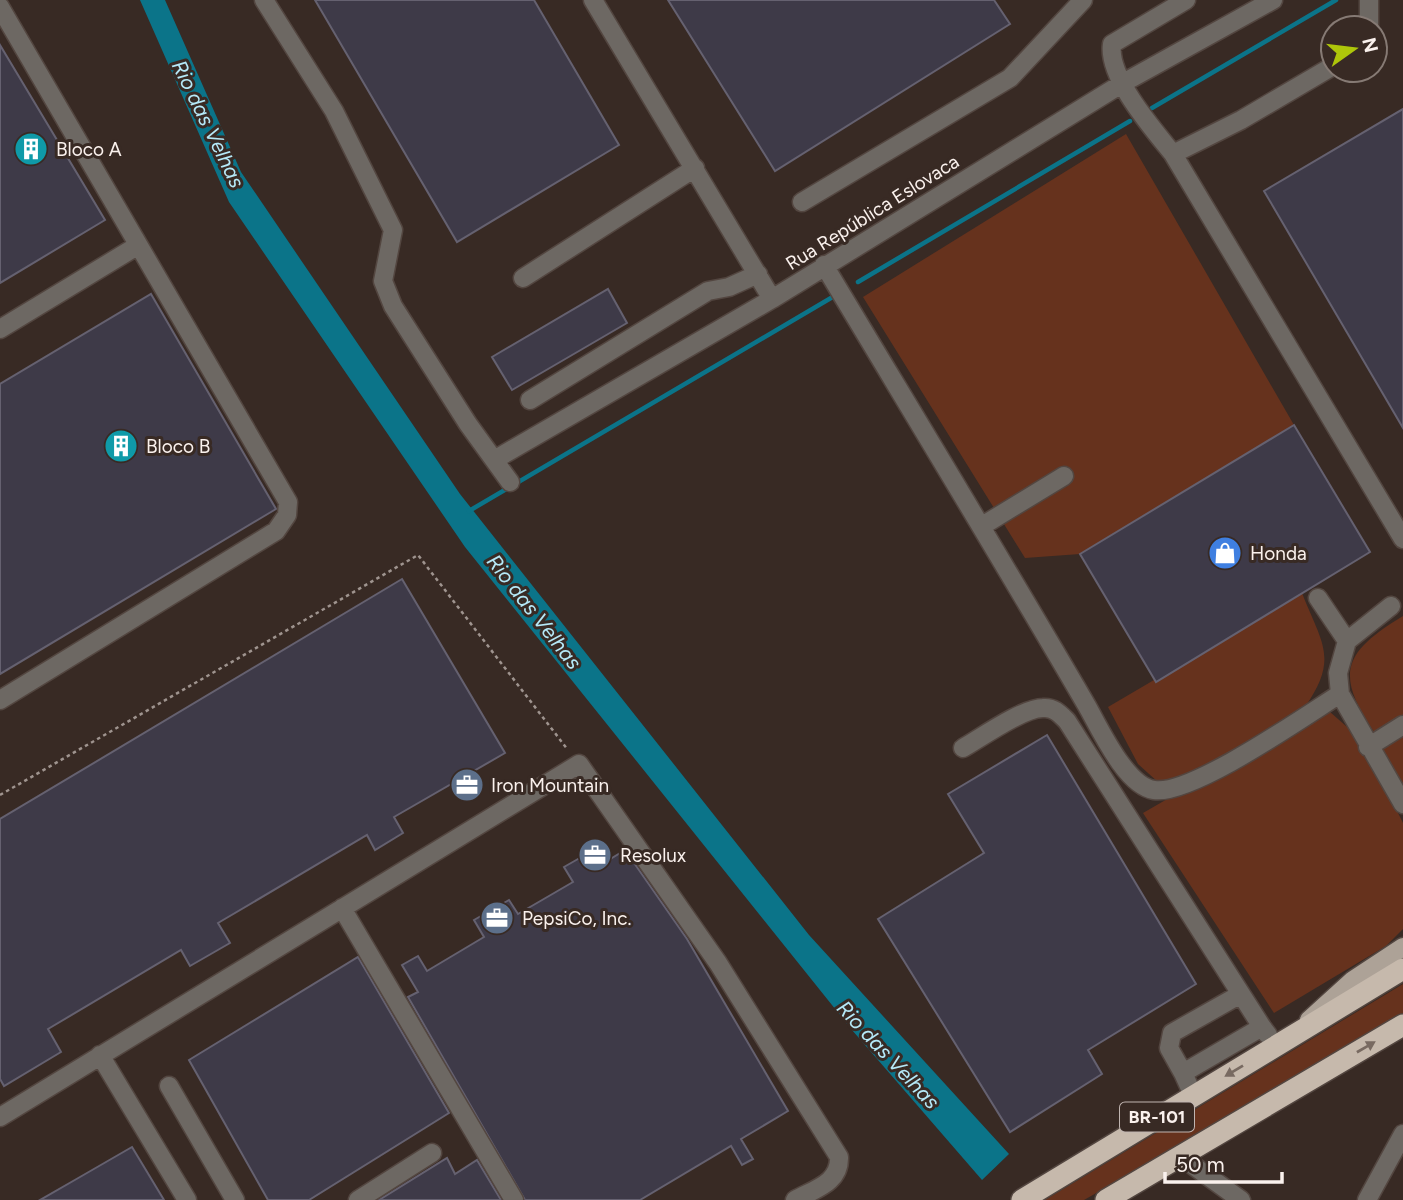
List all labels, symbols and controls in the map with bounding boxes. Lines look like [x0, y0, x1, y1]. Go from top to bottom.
north arrow [1319, 14, 1389, 84]
text: N [1357, 35, 1383, 55]
water label: Rio das Velhas [167, 56, 250, 192]
building icon: Bloco A [12, 130, 50, 168]
place label: Bloco A [56, 138, 122, 161]
street label: Rua República Eslovaca [781, 150, 963, 275]
building icon: Bloco B [102, 427, 140, 465]
place label: Bloco B [146, 435, 210, 458]
shop icon: Honda [1206, 534, 1244, 572]
place label: Honda [1250, 542, 1307, 565]
water label: Rio das Velhas [482, 549, 587, 674]
office icon: Iron Mountain [448, 766, 486, 804]
place label: Iron Mountain [491, 774, 609, 797]
office icon: Resolux [576, 836, 614, 874]
place label: Resolux [620, 844, 686, 867]
office icon: PepsiCo, Inc. [478, 899, 516, 937]
place label: PepsiCo, Inc. [522, 907, 631, 930]
water label: Rio das Velhas [832, 995, 945, 1114]
one-way arrow [1356, 1041, 1375, 1053]
one-way arrow [1225, 1065, 1244, 1077]
road number: BR-101 [1120, 1102, 1194, 1132]
scale bar [1165, 1140, 1282, 1184]
text: 50 m [1176, 1152, 1225, 1177]

